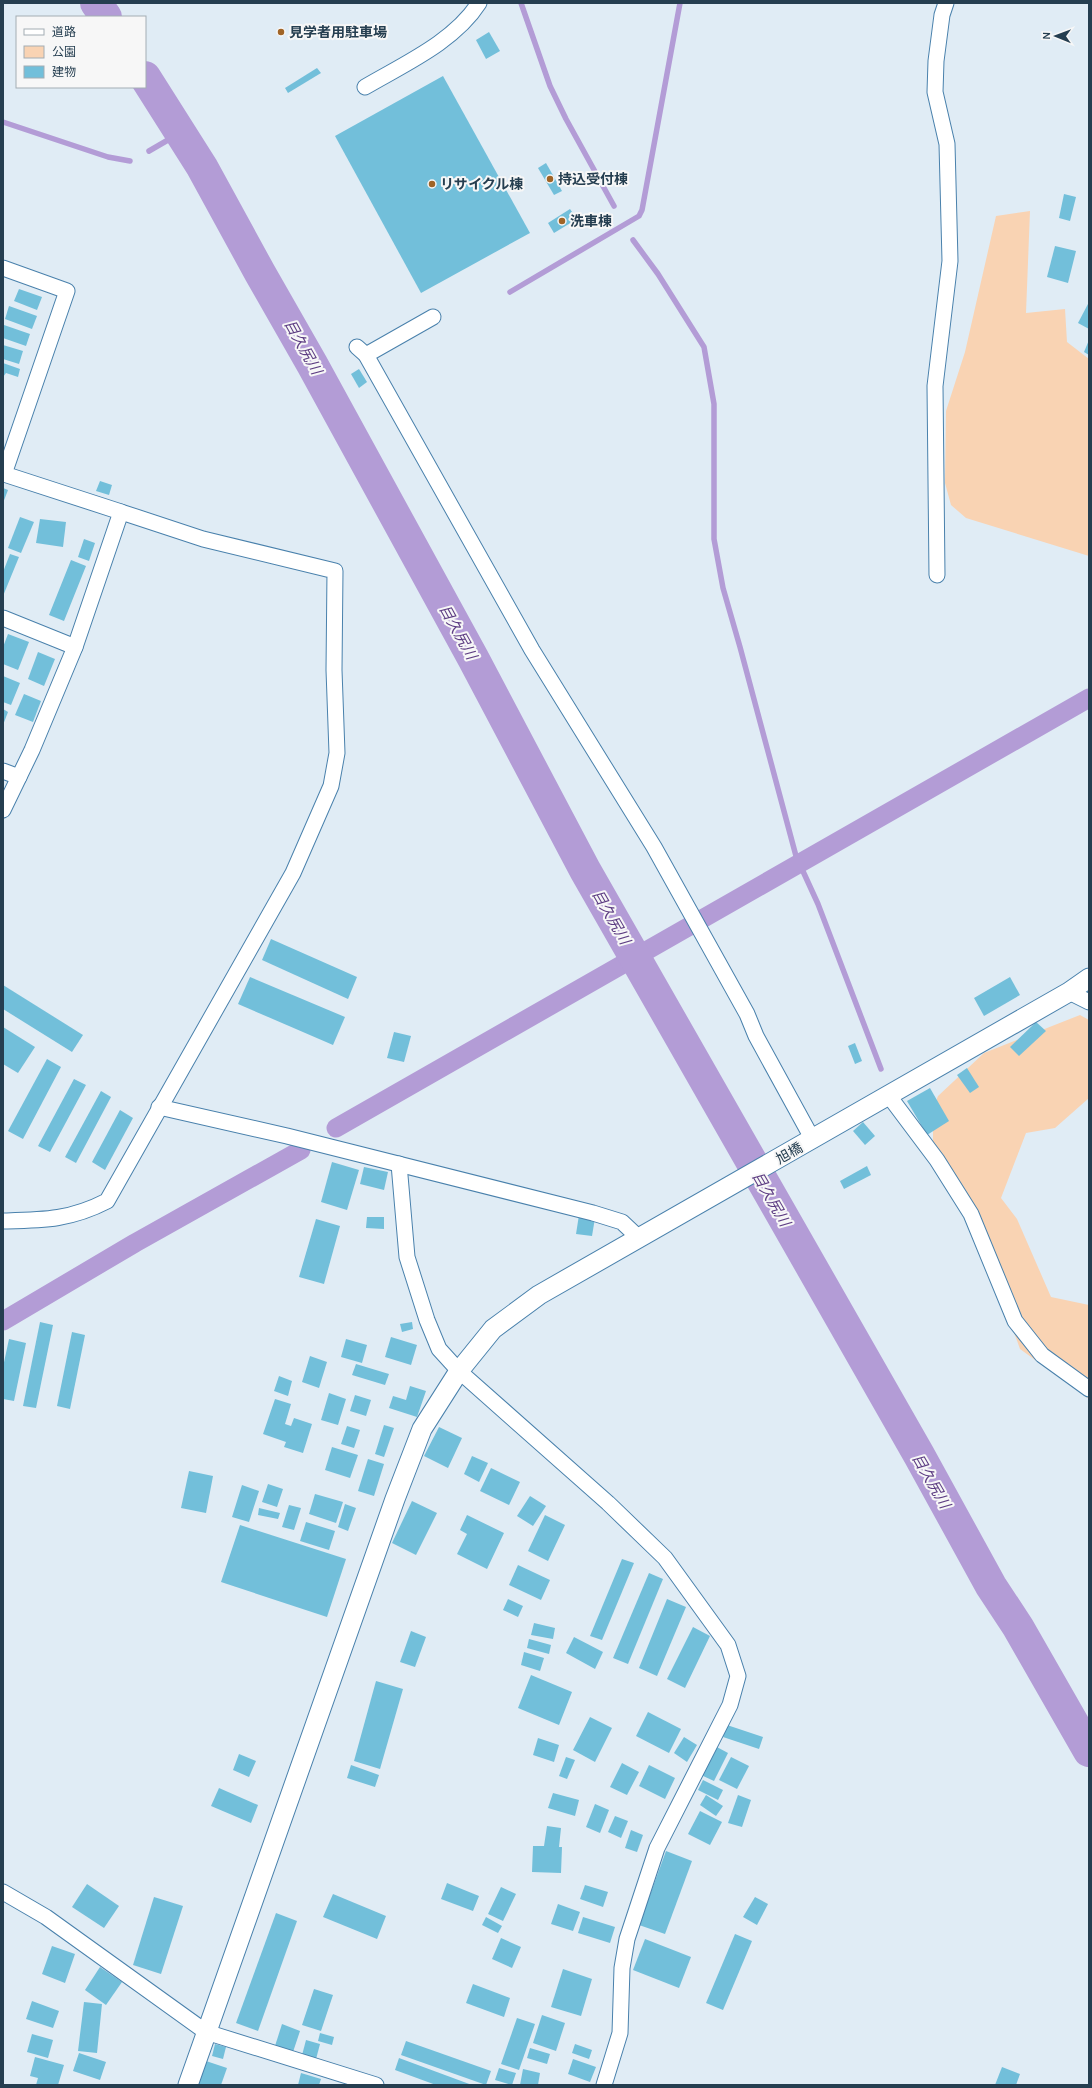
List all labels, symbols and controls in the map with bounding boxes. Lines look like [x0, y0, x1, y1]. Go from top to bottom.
legend [16, 16, 146, 88]
north arrow [1036, 16, 1076, 56]
place label: 見学者用駐車場 [289, 24, 387, 41]
text: 道路 [52, 25, 76, 39]
marker: 見学者用駐車場 [276, 27, 286, 37]
text: N [1040, 32, 1053, 40]
text: 公園 [52, 45, 76, 59]
text: 建物 [52, 65, 76, 79]
place label: 持込受付棟 [558, 171, 628, 188]
marker: 持込受付棟 [545, 174, 555, 184]
place label: リサイクル棟 [440, 176, 523, 193]
marker: リサイクル棟 [427, 179, 437, 189]
place label: 洗車棟 [570, 213, 612, 230]
marker: 洗車棟 [557, 216, 567, 226]
water label: 目久尻川 [281, 316, 326, 379]
water label: 目久尻川 [436, 601, 481, 664]
water label: 目久尻川 [588, 887, 635, 949]
street label: 旭橋 [773, 1139, 806, 1168]
water label: 目久尻川 [748, 1169, 795, 1231]
water label: 目久尻川 [908, 1451, 955, 1513]

